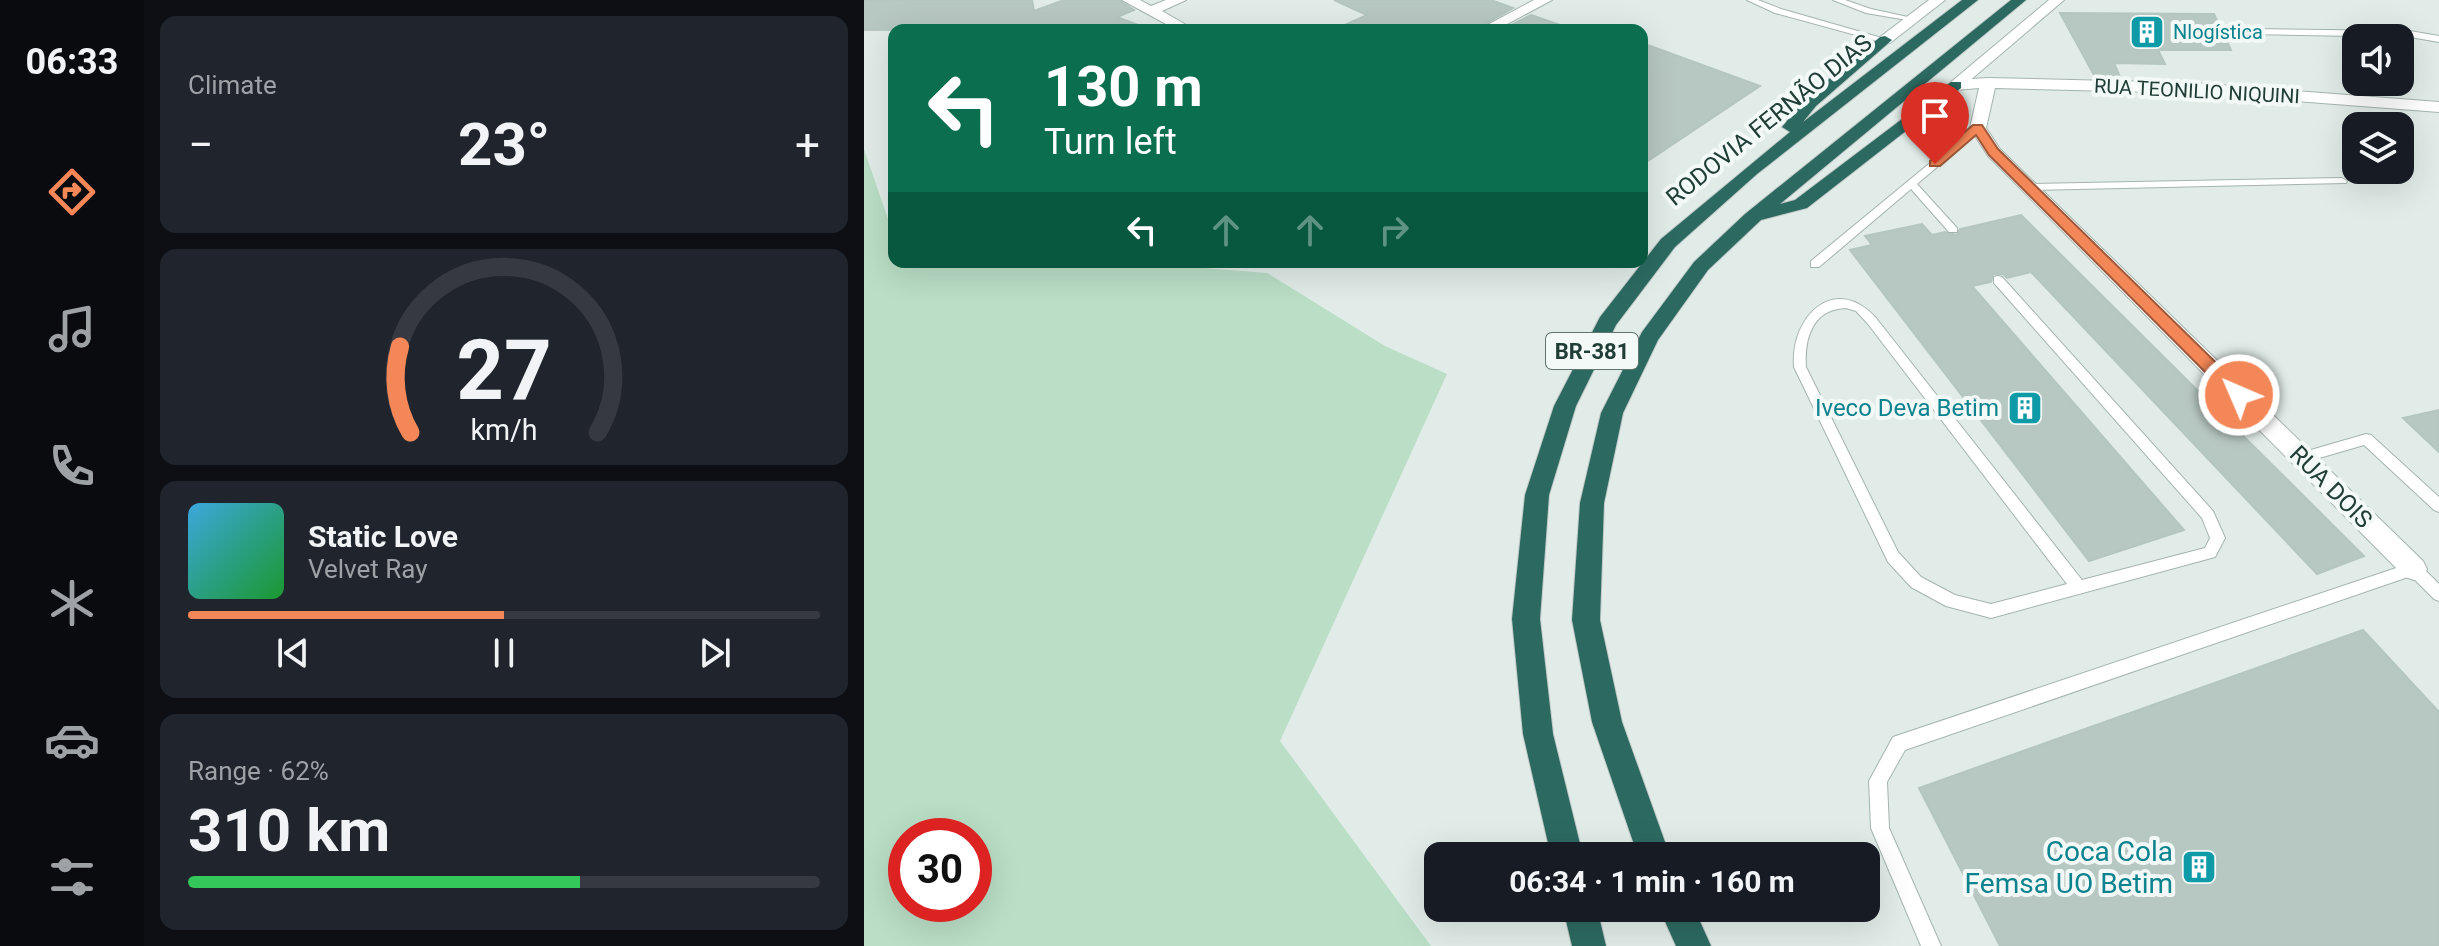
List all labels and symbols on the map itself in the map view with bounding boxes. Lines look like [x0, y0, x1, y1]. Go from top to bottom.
building icon: Nlogística [2128, 13, 2166, 51]
place label: Nlogística [2173, 20, 2263, 44]
street label: RODOVIA FERNÃO DIAS [1661, 28, 1877, 212]
street label: RUA TEONILIO NIQUINI [2094, 74, 2300, 108]
pin [1901, 82, 1969, 164]
road number: BR-381 [1546, 333, 1638, 369]
position arrow [2197, 353, 2281, 437]
building icon: Iveco Deva Betim [2006, 389, 2044, 427]
place label: Iveco Deva Betim [1815, 394, 1999, 422]
street label: RUA DOIS [2284, 440, 2378, 534]
speed limit sign: 30 [888, 818, 992, 922]
place label: Coca Cola Femsa UO Betim [1965, 835, 2173, 900]
building icon: Coca Cola Femsa UO Betim [2180, 848, 2218, 886]

